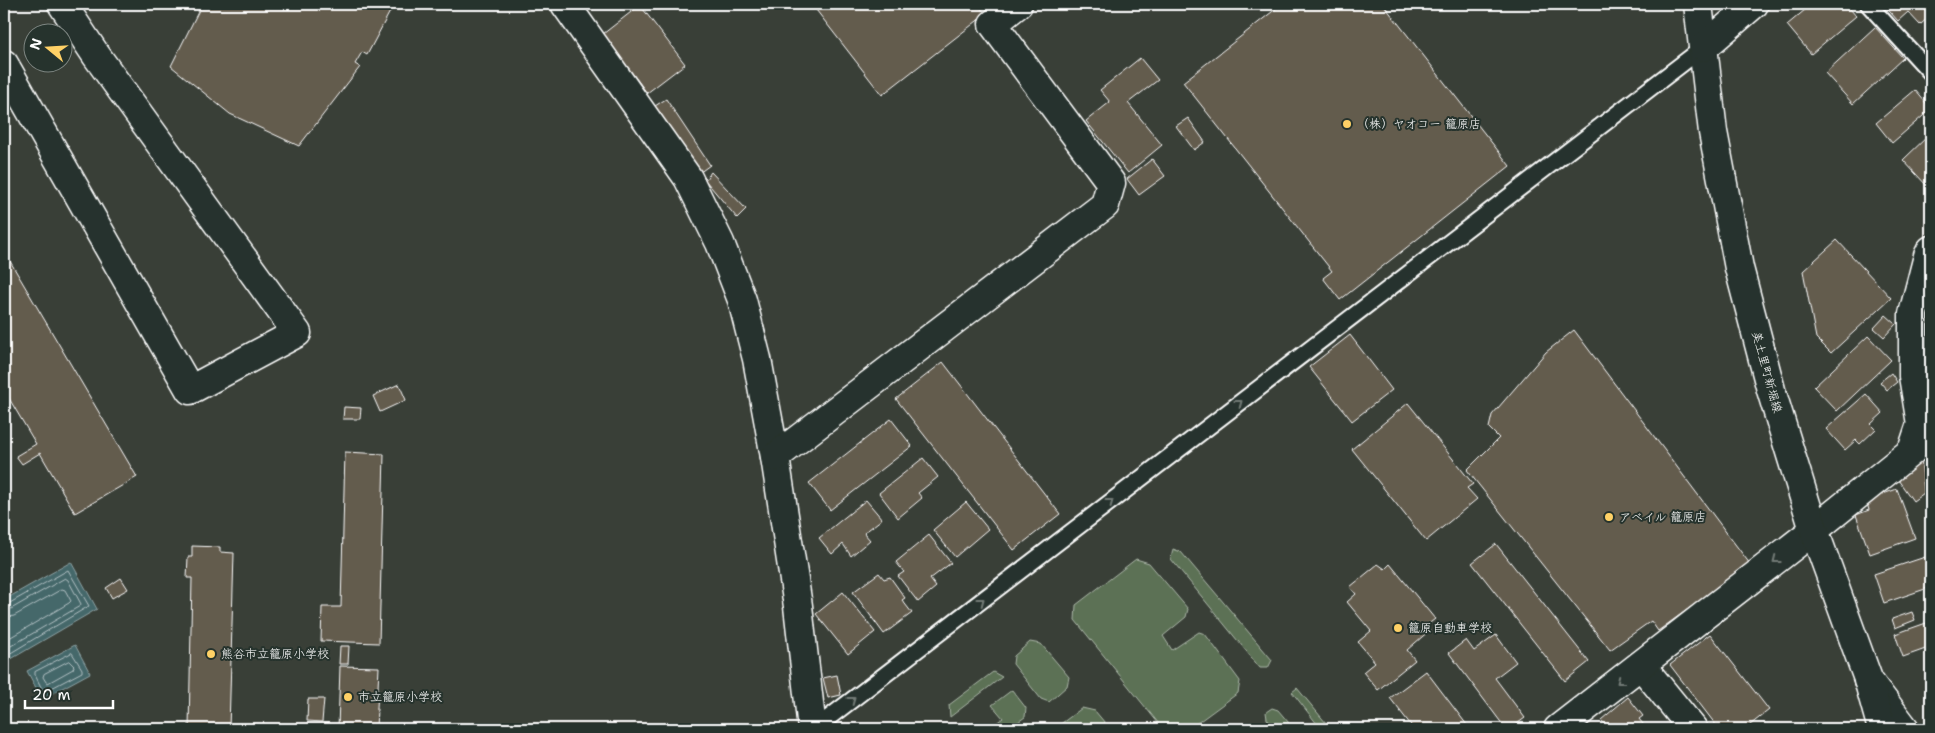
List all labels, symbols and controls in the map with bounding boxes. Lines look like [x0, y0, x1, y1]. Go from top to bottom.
north arrow [22, 22, 72, 72]
text: N [25, 36, 46, 52]
place label: （株）ヤオコー 籠原店 [1357, 116, 1481, 132]
marker: （株）ヤオコー 籠原店 [1341, 118, 1353, 130]
street label: 美土里町新堀線 [1748, 329, 1786, 415]
one-way arrow [1233, 401, 1242, 409]
one-way arrow [1104, 499, 1114, 508]
place label: アベイル 籠原店 [1619, 509, 1706, 525]
marker: アベイル 籠原店 [1603, 511, 1615, 523]
one-way arrow [1773, 555, 1782, 563]
one-way arrow [975, 598, 985, 607]
place label: 籠原自動車学校 [1408, 620, 1492, 636]
marker: 籠原自動車学校 [1392, 622, 1404, 634]
place label: 熊谷市立籠原小学校 [221, 646, 329, 662]
marker: 熊谷市立籠原小学校 [205, 648, 217, 660]
one-way arrow [1617, 676, 1626, 684]
scale bar [25, 678, 112, 710]
text: 20 m [32, 685, 71, 705]
place label: 市立籠原小学校 [358, 689, 442, 705]
marker: 市立籠原小学校 [342, 691, 354, 703]
one-way arrow [846, 697, 855, 705]

